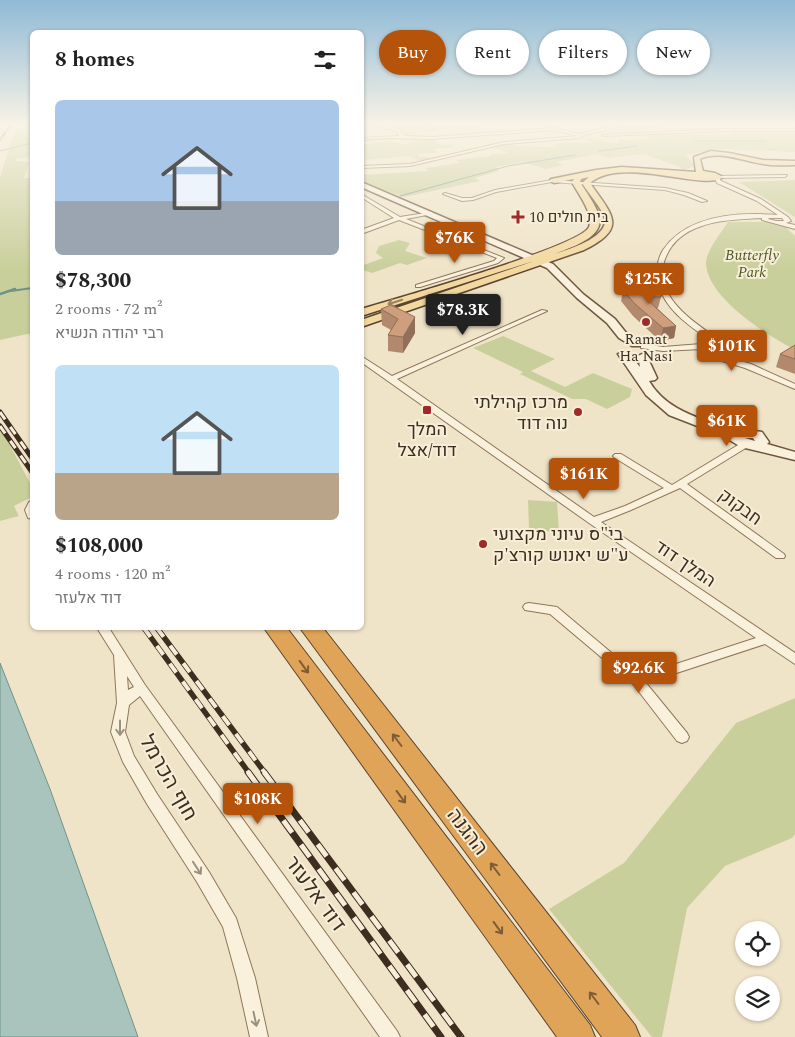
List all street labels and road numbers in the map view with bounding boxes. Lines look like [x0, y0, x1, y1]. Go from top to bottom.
street label: חבקוק [713, 482, 767, 532]
street label: המלך דוד [649, 534, 721, 594]
street label: חוף הכרמל [130, 729, 206, 827]
street label: ההגנה [438, 801, 496, 863]
street label: דוד אלעזר [276, 849, 354, 939]

